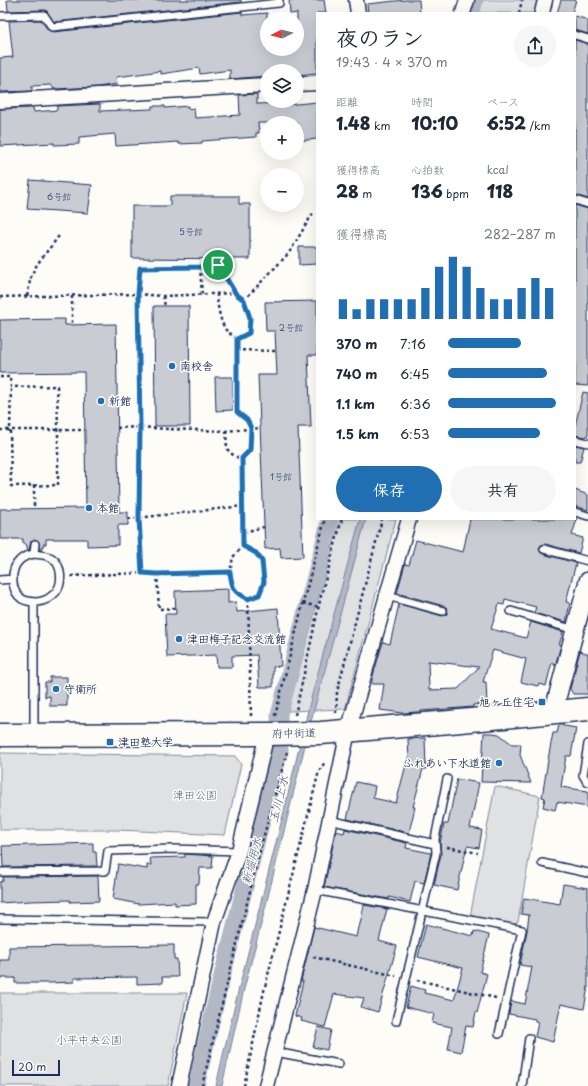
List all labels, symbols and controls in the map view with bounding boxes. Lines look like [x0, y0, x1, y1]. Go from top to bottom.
north arrow [260, 12, 304, 56]
map controls [260, 12, 304, 212]
text: 夜のラン [336, 20, 424, 53]
button: share [514, 25, 556, 67]
text: 19:43 · 4 × 370 m [336, 52, 448, 71]
button: layers [260, 64, 304, 108]
text: 距離 [336, 93, 358, 110]
text: 時間 [411, 93, 433, 110]
text: ペース [487, 93, 519, 110]
text: 1.48 [336, 110, 370, 136]
text: 10:10 [411, 110, 458, 136]
text: 6:52 [487, 110, 526, 136]
button: + [260, 116, 304, 160]
text: km [370, 117, 390, 134]
text: /km [526, 117, 550, 134]
text: 獲得標高 [336, 161, 380, 178]
text: 心拍数 [411, 161, 444, 178]
text: kcal [487, 161, 509, 178]
button: − [260, 168, 304, 212]
text: 28 [336, 178, 359, 204]
text: 136 [411, 178, 443, 204]
text: 118 [487, 178, 513, 204]
text: m [359, 185, 372, 202]
text: bpm [443, 185, 469, 202]
house number: 6号館 [47, 189, 71, 203]
house number: 5号館 [179, 224, 203, 238]
text: 獲得標高 [336, 224, 388, 243]
text: 282–287 m [484, 224, 556, 243]
pin [201, 248, 235, 282]
icon: arrive [207, 254, 229, 276]
house number: 2号館 [279, 320, 303, 334]
text: 370 m [336, 334, 377, 353]
text: 7:16 [400, 334, 426, 353]
place label: 南校舎 [180, 357, 213, 374]
marker: 南校舎 [167, 361, 177, 371]
text: 740 m [336, 364, 377, 383]
text: 6:45 [400, 364, 429, 383]
place label: 新館 [109, 392, 131, 409]
text: 1.1 km [336, 394, 375, 413]
text: 6:36 [400, 394, 431, 413]
marker: 新館 [96, 396, 106, 406]
text: 1.5 km [336, 424, 379, 443]
text: 6:53 [400, 424, 430, 443]
button: 保存 [336, 466, 442, 512]
button: 共有 [450, 466, 556, 512]
house number: 1号館 [270, 469, 292, 483]
place label: 本館 [97, 499, 119, 516]
marker: 本館 [84, 503, 94, 513]
place label: 津田梅子記念交流館 [187, 630, 286, 647]
marker: 津田梅子記念交流館 [174, 634, 184, 644]
place label: 守衛所 [64, 680, 97, 697]
marker: 守衛所 [51, 684, 61, 694]
place label: 旭ヶ丘住宅 [479, 693, 534, 710]
marker: 旭ヶ丘住宅 [537, 697, 547, 707]
street label: 府中街道 [272, 724, 316, 741]
place label: 津田塾大学 [118, 733, 173, 750]
marker: 津田塾大学 [105, 737, 115, 747]
place label: ふれあい下水道館 [403, 754, 491, 771]
marker: ふれあい下水道館 [494, 758, 504, 768]
water label: 玉川上水 [263, 773, 293, 824]
park label: 津田公園 [173, 786, 217, 803]
water label: 新堀用水 [236, 835, 266, 886]
park label: 小平中央公園 [56, 1031, 122, 1048]
scale bar [12, 1058, 60, 1077]
text: 20 m [18, 1058, 46, 1075]

